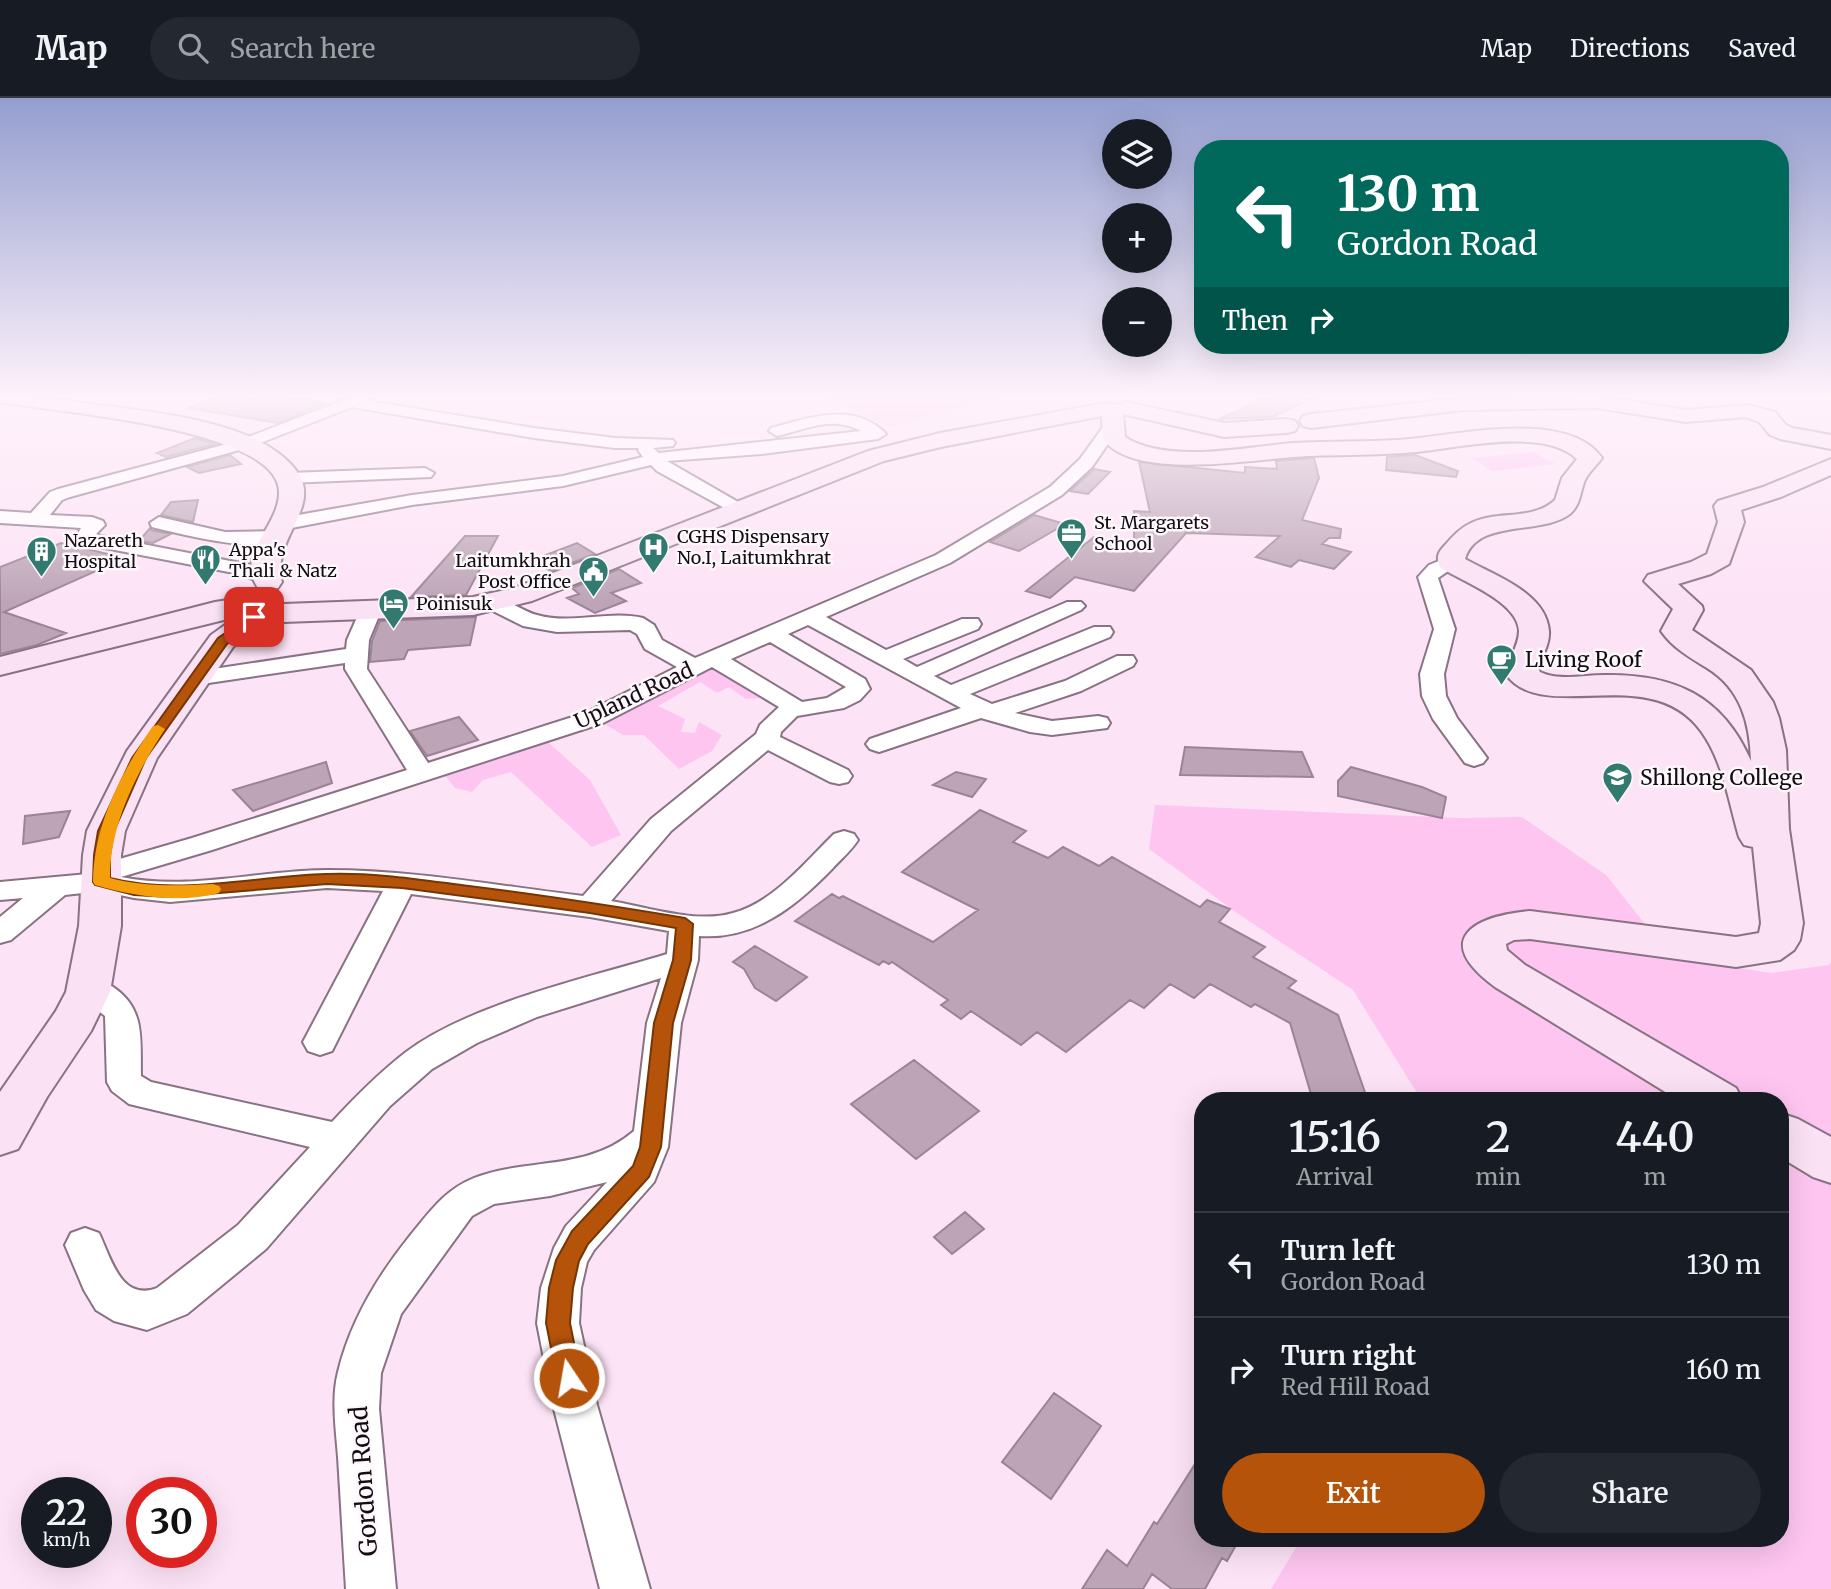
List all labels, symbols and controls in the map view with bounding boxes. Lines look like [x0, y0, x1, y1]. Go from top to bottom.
search box [150, 17, 640, 80]
text: Map [35, 28, 108, 69]
icon: search [174, 29, 212, 67]
text: Search here [230, 32, 375, 65]
text: Map [1481, 33, 1532, 64]
text: Directions [1570, 33, 1690, 64]
text: Saved [1728, 33, 1796, 64]
map controls [1102, 119, 1172, 357]
button: layers [1102, 119, 1172, 189]
text: 130 m [1337, 163, 1480, 224]
icon: left [1222, 168, 1313, 259]
button: + [1102, 203, 1172, 273]
text: Gordon Road [1337, 224, 1538, 264]
button: − [1102, 287, 1172, 357]
icon: right [1302, 301, 1340, 339]
text: Then [1222, 304, 1288, 337]
place label: St. Margarets School [1094, 511, 1209, 555]
office icon: St. Margarets School [1054, 516, 1088, 560]
place label: CGHS Dispensary No.I, Laitumkhrat [677, 525, 831, 569]
place label: Nazareth Hospital [64, 529, 143, 573]
hospital icon: CGHS Dispensary No.I, Laitumkhrat [637, 530, 671, 574]
building icon: Nazareth Hospital [24, 534, 58, 578]
place label: Appa's Thali & Natz [228, 538, 337, 582]
restaurant icon: Appa's Thali & Natz [189, 543, 223, 587]
place label: Laitumkhrah Post Office [455, 549, 571, 593]
public building icon: Laitumkhrah Post Office [577, 554, 611, 598]
pin [224, 587, 284, 647]
hotel icon: Poinisuk [376, 587, 410, 631]
place label: Poinisuk [416, 592, 493, 615]
icon: arrive [235, 598, 273, 636]
cafe icon: Living Roof [1485, 643, 1519, 687]
place label: Living Roof [1525, 646, 1643, 673]
street label: Upland Road [570, 656, 698, 735]
school or university icon: Shillong College [1600, 761, 1634, 805]
place label: Shillong College [1640, 764, 1803, 791]
text: 15:16 [1288, 1111, 1381, 1163]
text: 2 [1486, 1111, 1511, 1163]
text: 440 [1615, 1111, 1695, 1163]
text: Arrival [1296, 1162, 1373, 1191]
text: min [1475, 1162, 1521, 1191]
text: m [1644, 1162, 1666, 1191]
text: Turn left [1281, 1234, 1395, 1267]
icon: left [1222, 1246, 1260, 1284]
text: 130 m [1687, 1248, 1761, 1281]
text: Gordon Road [1281, 1267, 1425, 1296]
text: Turn right [1281, 1339, 1416, 1372]
position arrow [532, 1341, 606, 1415]
icon: right [1222, 1351, 1260, 1389]
text: 160 m [1686, 1353, 1761, 1386]
text: Red Hill Road [1281, 1372, 1430, 1401]
street label: Gordon Road [343, 1405, 384, 1557]
button: Exit [1222, 1453, 1485, 1533]
button: Share [1499, 1453, 1761, 1533]
speed limit sign: 30 [126, 1477, 217, 1568]
text: 22 [46, 1491, 87, 1535]
text: km/h [43, 1528, 90, 1551]

